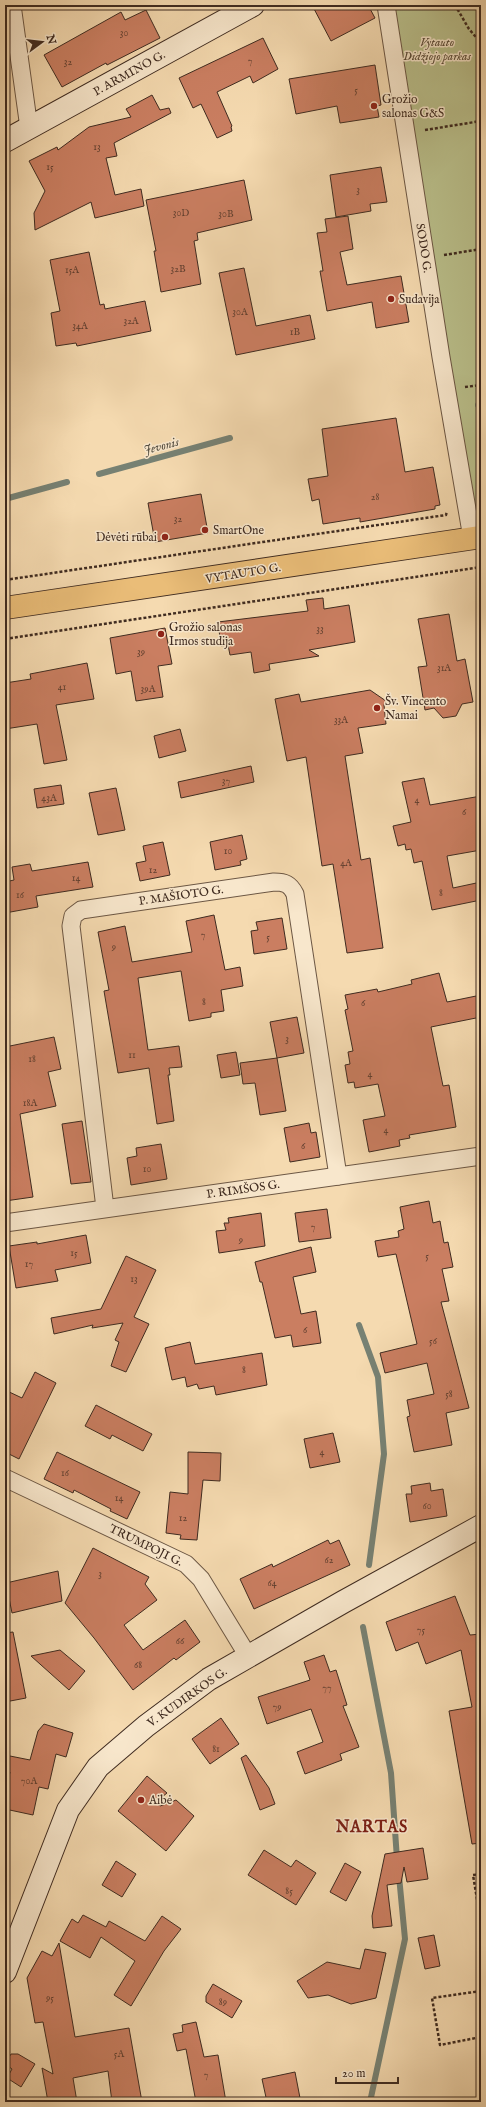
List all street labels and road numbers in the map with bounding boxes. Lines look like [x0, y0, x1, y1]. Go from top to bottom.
street label: P. ARMINO G. [91, 47, 168, 99]
street label: SODO G. [412, 222, 435, 274]
street label: VYTAUTO G. [203, 560, 282, 587]
street label: P. MAŠIOTO G. [138, 881, 224, 909]
street label: P. RIMŠOS G. [205, 1176, 281, 1202]
street label: TRUMPOJI G. [106, 1521, 185, 1571]
street label: V. KUDIRKOS G. [144, 1664, 230, 1731]

